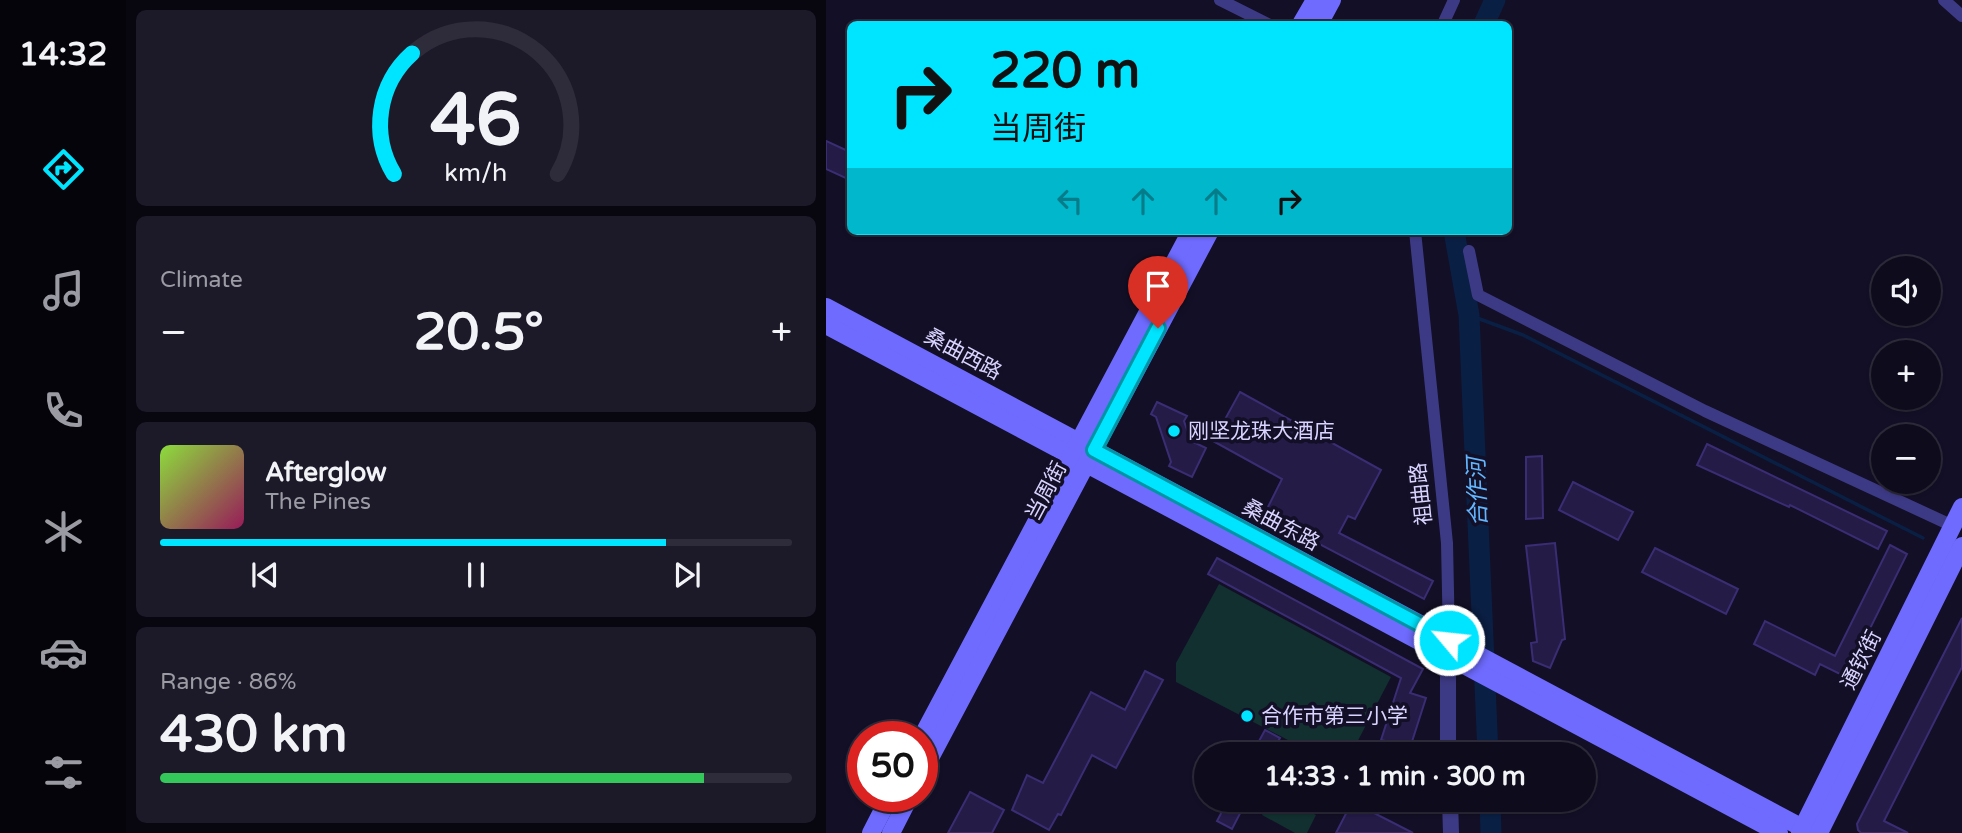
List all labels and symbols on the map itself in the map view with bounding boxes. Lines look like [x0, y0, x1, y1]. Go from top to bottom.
pin [1128, 256, 1188, 328]
street label: 桑曲西路 [920, 324, 1006, 385]
place label: 刚坚龙珠大酒店 [1188, 419, 1335, 444]
marker: 刚坚龙珠大酒店 [1166, 423, 1182, 439]
water label: 合作河 [1463, 453, 1493, 527]
street label: 当周街 [1021, 458, 1072, 525]
street label: 祖曲路 [1406, 461, 1437, 527]
street label: 桑曲东路 [1238, 495, 1324, 556]
position arrow [1412, 603, 1486, 677]
street label: 通钦街 [1836, 626, 1887, 694]
place label: 合作市第三小学 [1261, 704, 1408, 729]
marker: 合作市第三小学 [1239, 708, 1255, 724]
speed limit sign: 50 [847, 721, 938, 812]

